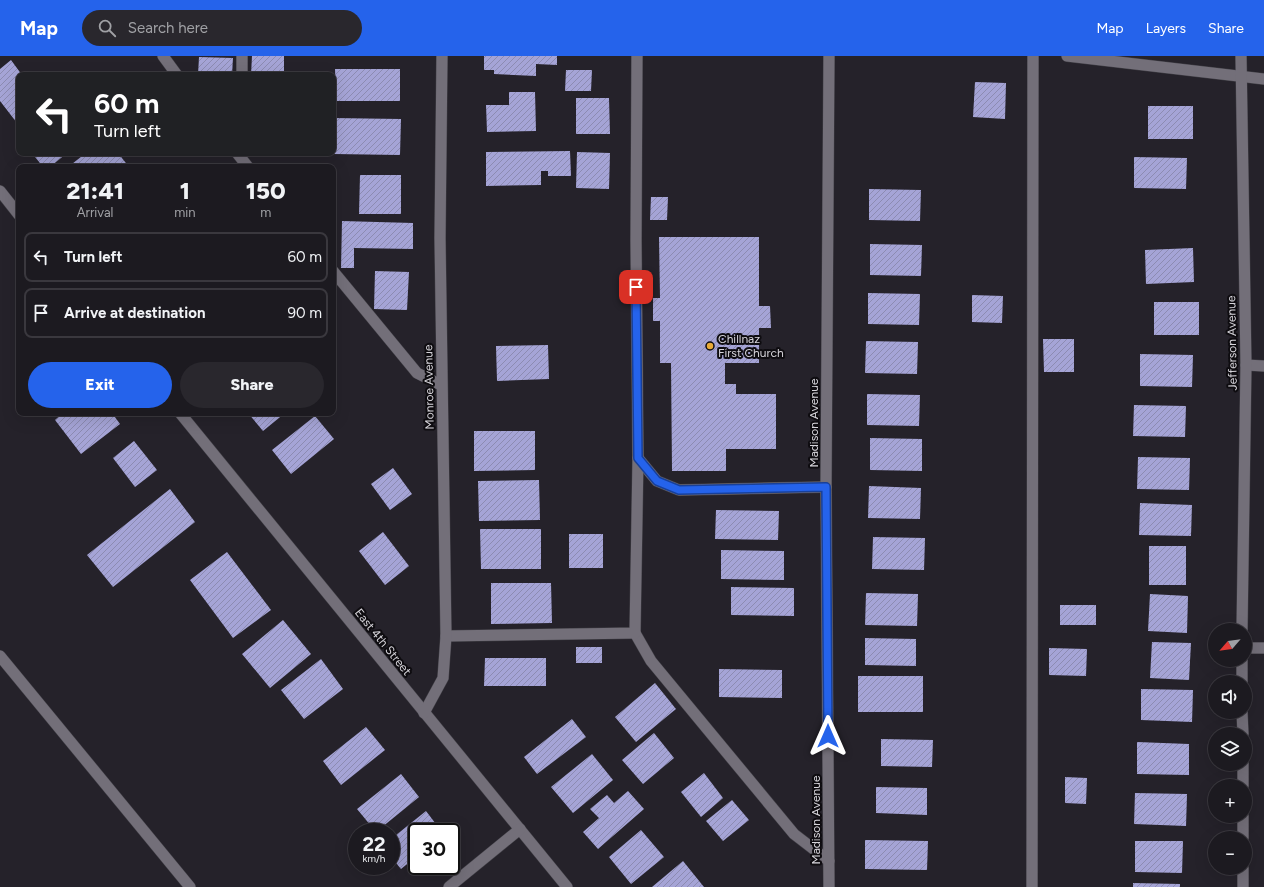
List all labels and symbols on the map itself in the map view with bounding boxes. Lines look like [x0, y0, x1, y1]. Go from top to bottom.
pin [619, 270, 653, 304]
street label: Jefferson Avenue [1224, 295, 1240, 391]
place label: Chillnaz First Church [718, 332, 784, 360]
marker: Chillnaz First Church [705, 341, 715, 351]
street label: Monroe Avenue [421, 344, 437, 430]
street label: Madison Avenue [807, 378, 821, 467]
street label: East 4th Street [352, 606, 414, 678]
north arrow [1208, 623, 1252, 667]
position arrow [807, 715, 849, 757]
street label: Madison Avenue [809, 775, 823, 864]
speed limit sign: 30 [408, 823, 460, 875]

